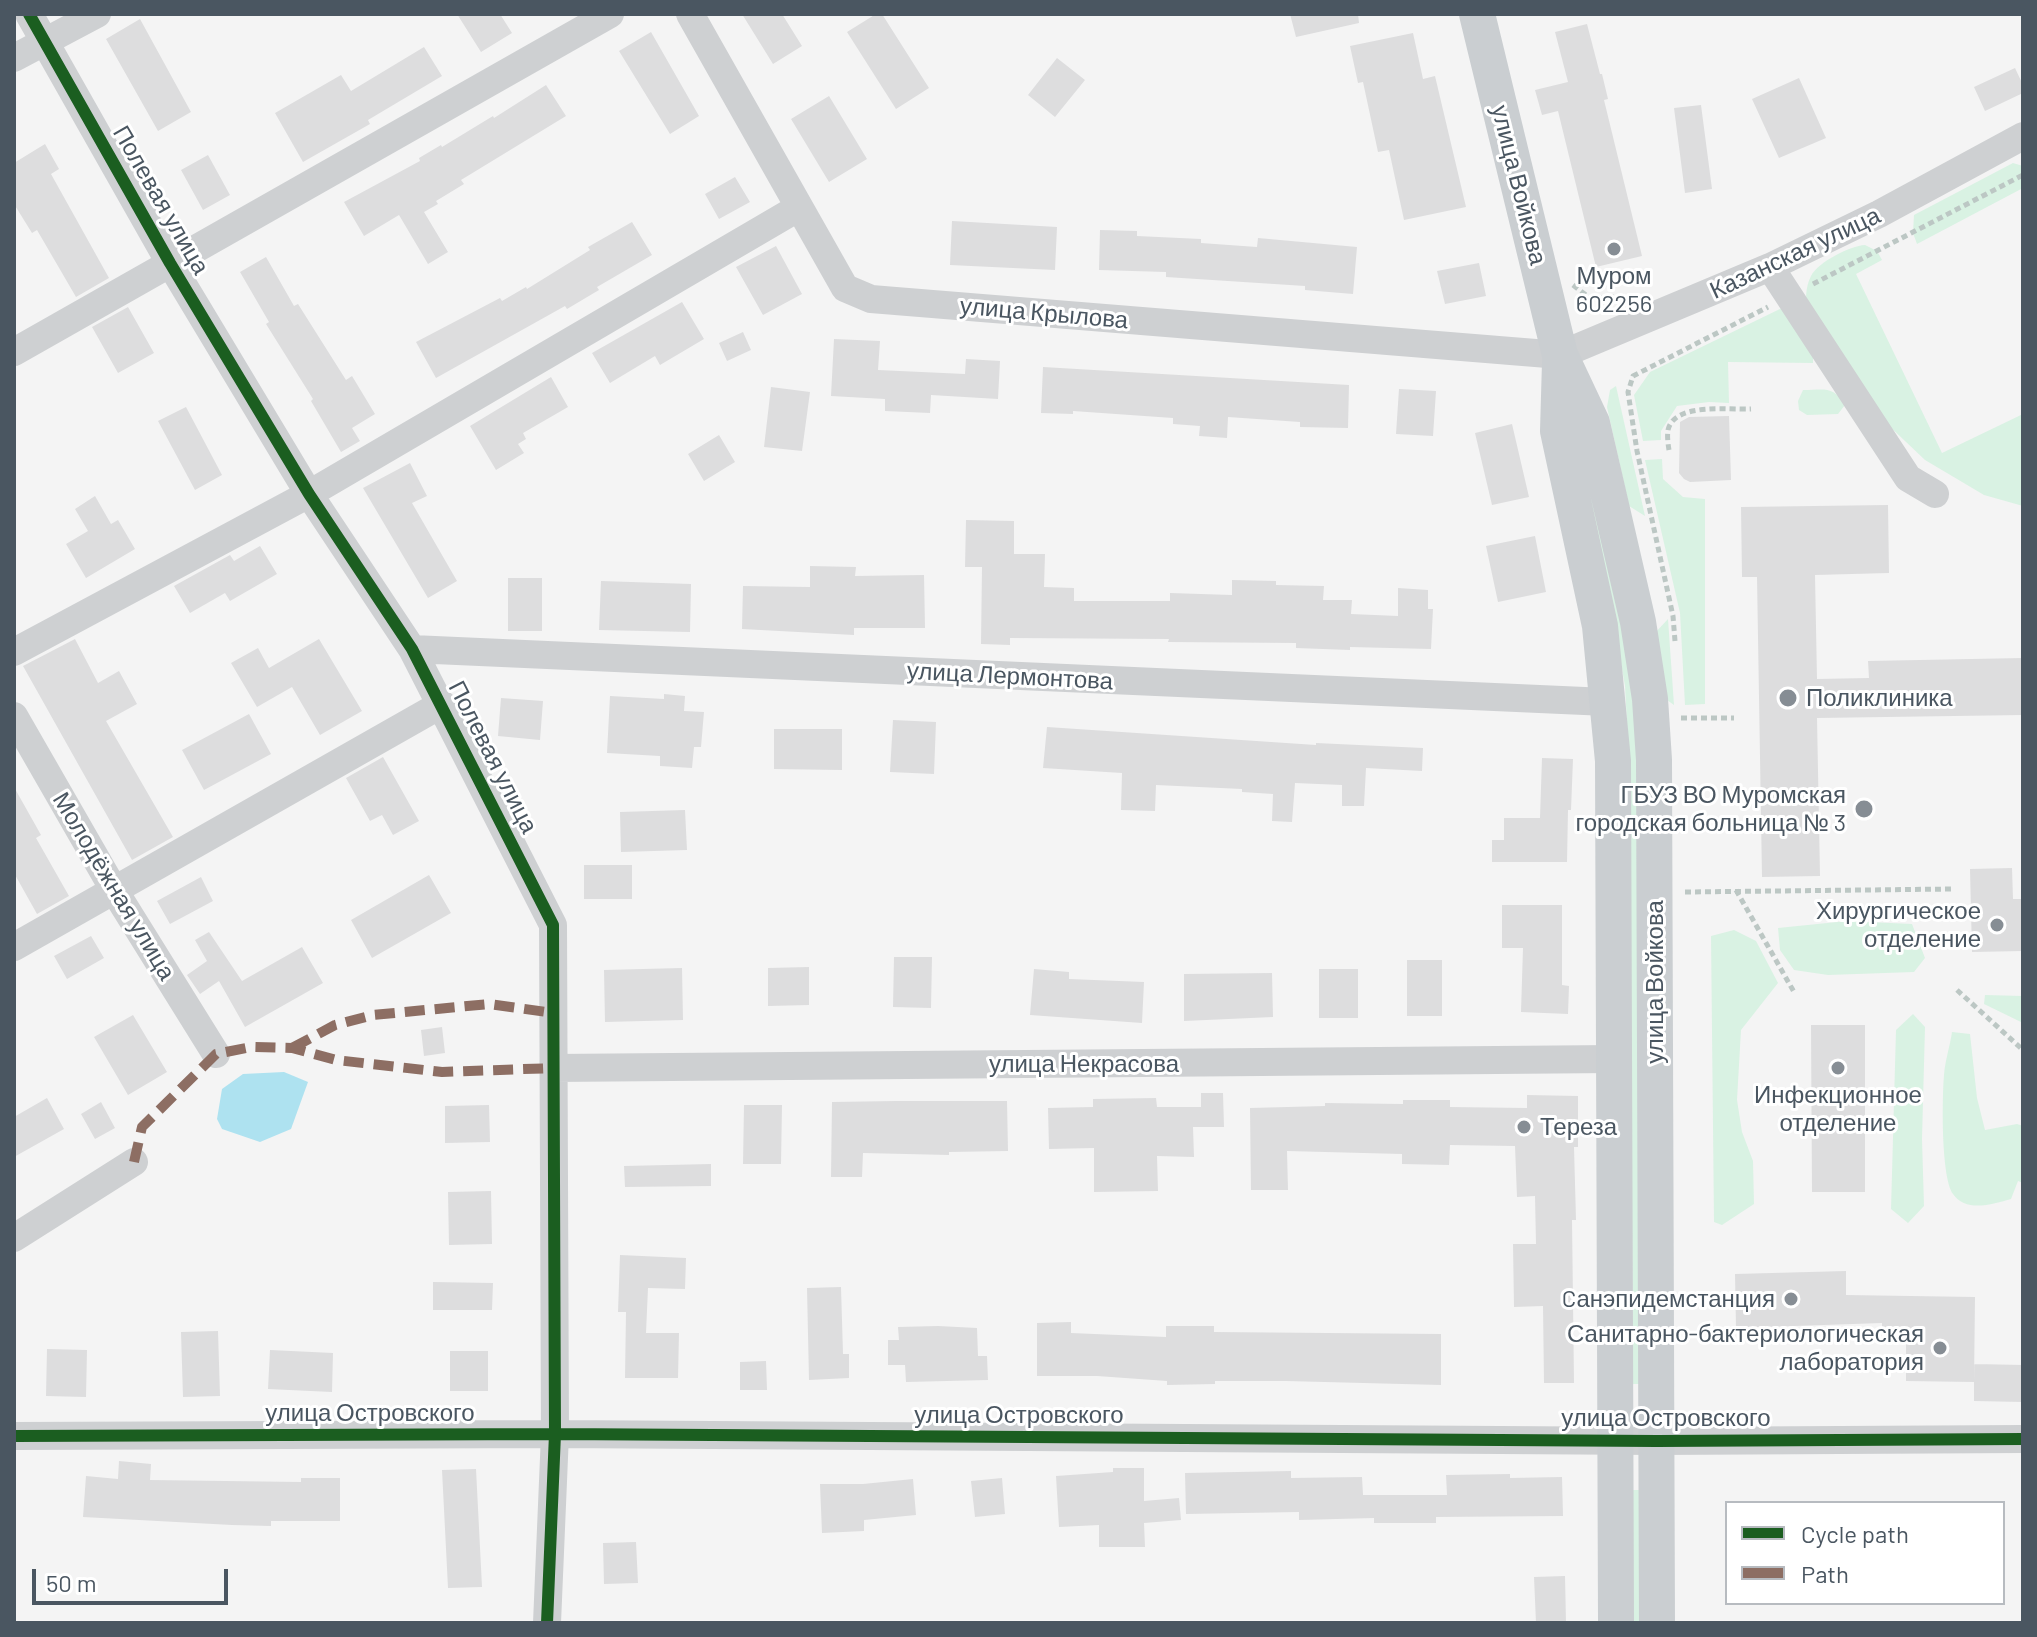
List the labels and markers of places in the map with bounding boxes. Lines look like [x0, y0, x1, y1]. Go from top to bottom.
marker: Муром 602256 [1605, 240, 1623, 258]
place label: Муром 602256 [1576, 262, 1652, 318]
place label: Поликлиника [1806, 684, 1953, 712]
marker: Поликлиника [1777, 687, 1799, 709]
place label: ГБУЗ ВО Муромская городская больница № 3 [1576, 781, 1846, 837]
marker: ГБУЗ ВО Муромская городская больница № 3 [1853, 798, 1875, 820]
place label: Хирургическое отделение [1816, 897, 1981, 953]
marker: Хирургическое отделение [1988, 916, 2006, 934]
marker: Инфекционное отделение [1829, 1059, 1847, 1077]
place label: Инфекционное отделение [1754, 1081, 1922, 1137]
place label: Тереза [1540, 1113, 1617, 1141]
marker: Тереза [1515, 1118, 1533, 1136]
place label: Cанэпидемстанция [1562, 1285, 1775, 1313]
marker: Cанэпидемстанция [1782, 1290, 1800, 1308]
place label: Санитарно-бактериологическая лаборатория [1567, 1320, 1924, 1376]
marker: Санитарно-бактериологическая лаборатория [1931, 1339, 1949, 1357]

